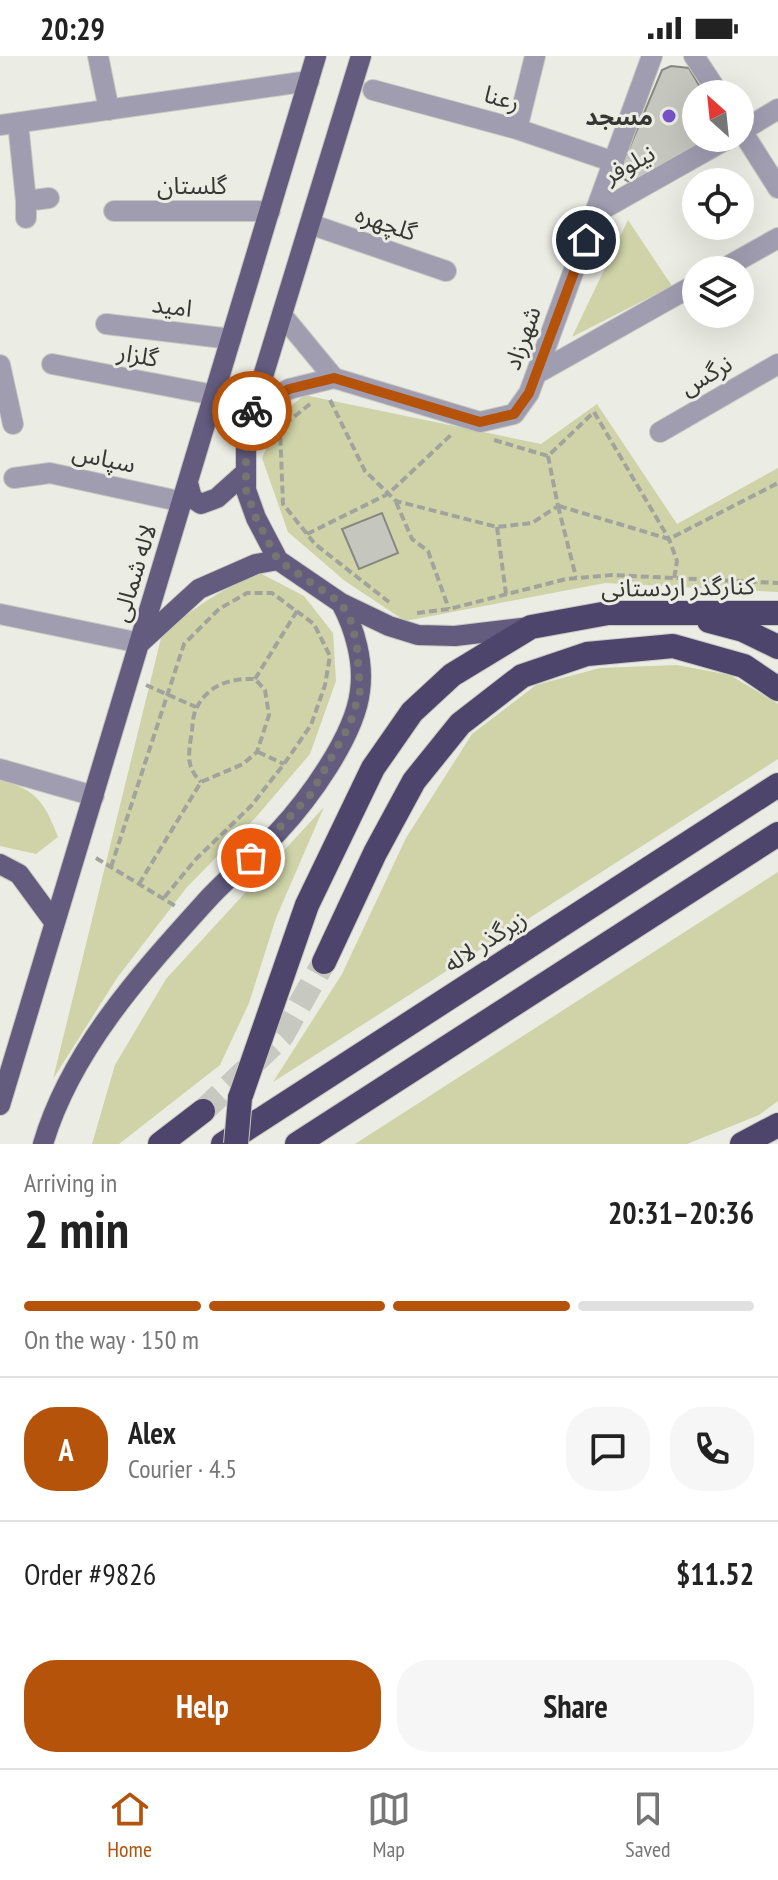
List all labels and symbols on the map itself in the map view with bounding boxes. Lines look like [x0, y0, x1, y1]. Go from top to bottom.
street label: رعنا [481, 78, 523, 118]
north arrow [682, 80, 754, 152]
place label: مسجد [585, 101, 653, 132]
marker: مسجد [660, 107, 678, 125]
street label: نیلوفر [597, 137, 660, 191]
street label: گلستان [157, 170, 228, 201]
street label: گلچهره [351, 198, 422, 248]
pin [552, 206, 620, 274]
street label: امید [150, 288, 194, 324]
street label: شهرزاد [496, 302, 548, 374]
street label: گلزار [114, 336, 162, 374]
street label: نرگس [674, 348, 738, 402]
courier [212, 371, 292, 451]
street label: سپاس [70, 436, 138, 480]
street label: لاله شمالی [104, 520, 164, 626]
street label: کنارگذر اردستانی [601, 570, 756, 604]
pin [217, 824, 285, 892]
street label: زیرگذر لاله [438, 903, 532, 979]

